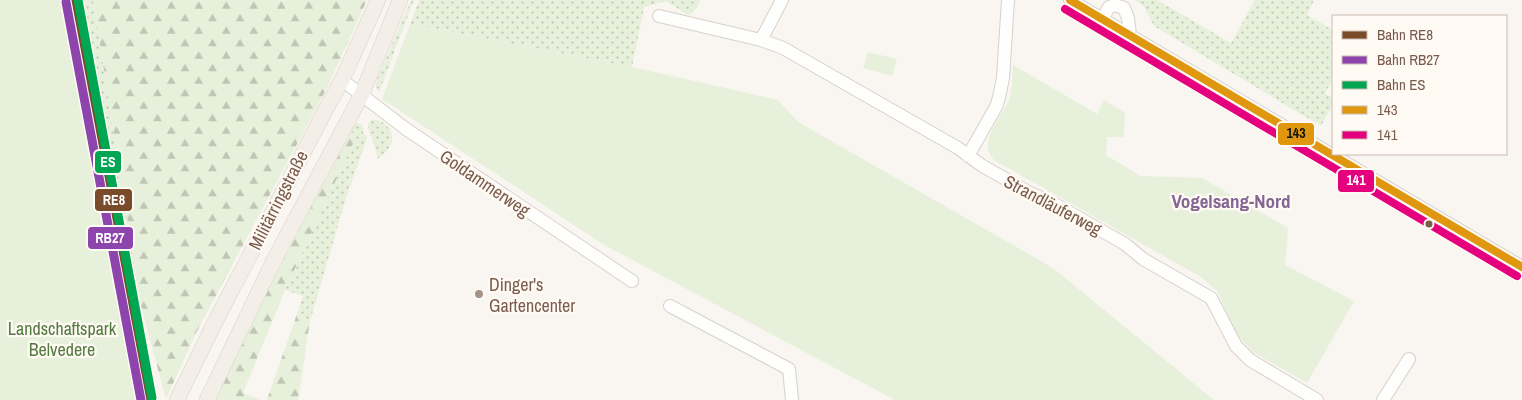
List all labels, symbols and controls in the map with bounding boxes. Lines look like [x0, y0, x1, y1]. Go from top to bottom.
legend [1332, 15, 1507, 155]
text: Bahn RE8 [1377, 24, 1433, 45]
text: Bahn RB27 [1377, 49, 1440, 70]
text: Bahn ES [1377, 74, 1426, 95]
text: 143 [1377, 99, 1398, 120]
line badge: 143 [1277, 122, 1315, 146]
text: 143 [1286, 124, 1306, 142]
text: 141 [1377, 124, 1398, 145]
street label: Goldammerweg [435, 144, 536, 223]
street label: Militärringstraße [242, 146, 314, 254]
line badge: ES [94, 150, 122, 174]
text: ES [100, 153, 116, 171]
street label: Strandläuferweg [1000, 169, 1107, 242]
line badge: 141 [1337, 169, 1375, 193]
text: 141 [1346, 171, 1366, 189]
line badge: RE8 [94, 188, 133, 212]
district label: Vogelsang-Nord [1171, 188, 1291, 214]
text: RE8 [103, 191, 125, 209]
unlabelled marker [1424, 219, 1434, 229]
line badge: RB27 [87, 226, 134, 250]
text: RB27 [95, 229, 125, 247]
place label: Dinger's Gartencenter [489, 272, 575, 318]
marker: Dinger's Gartencenter [473, 288, 485, 300]
park label: Landschaftspark Belvedere [8, 316, 117, 362]

